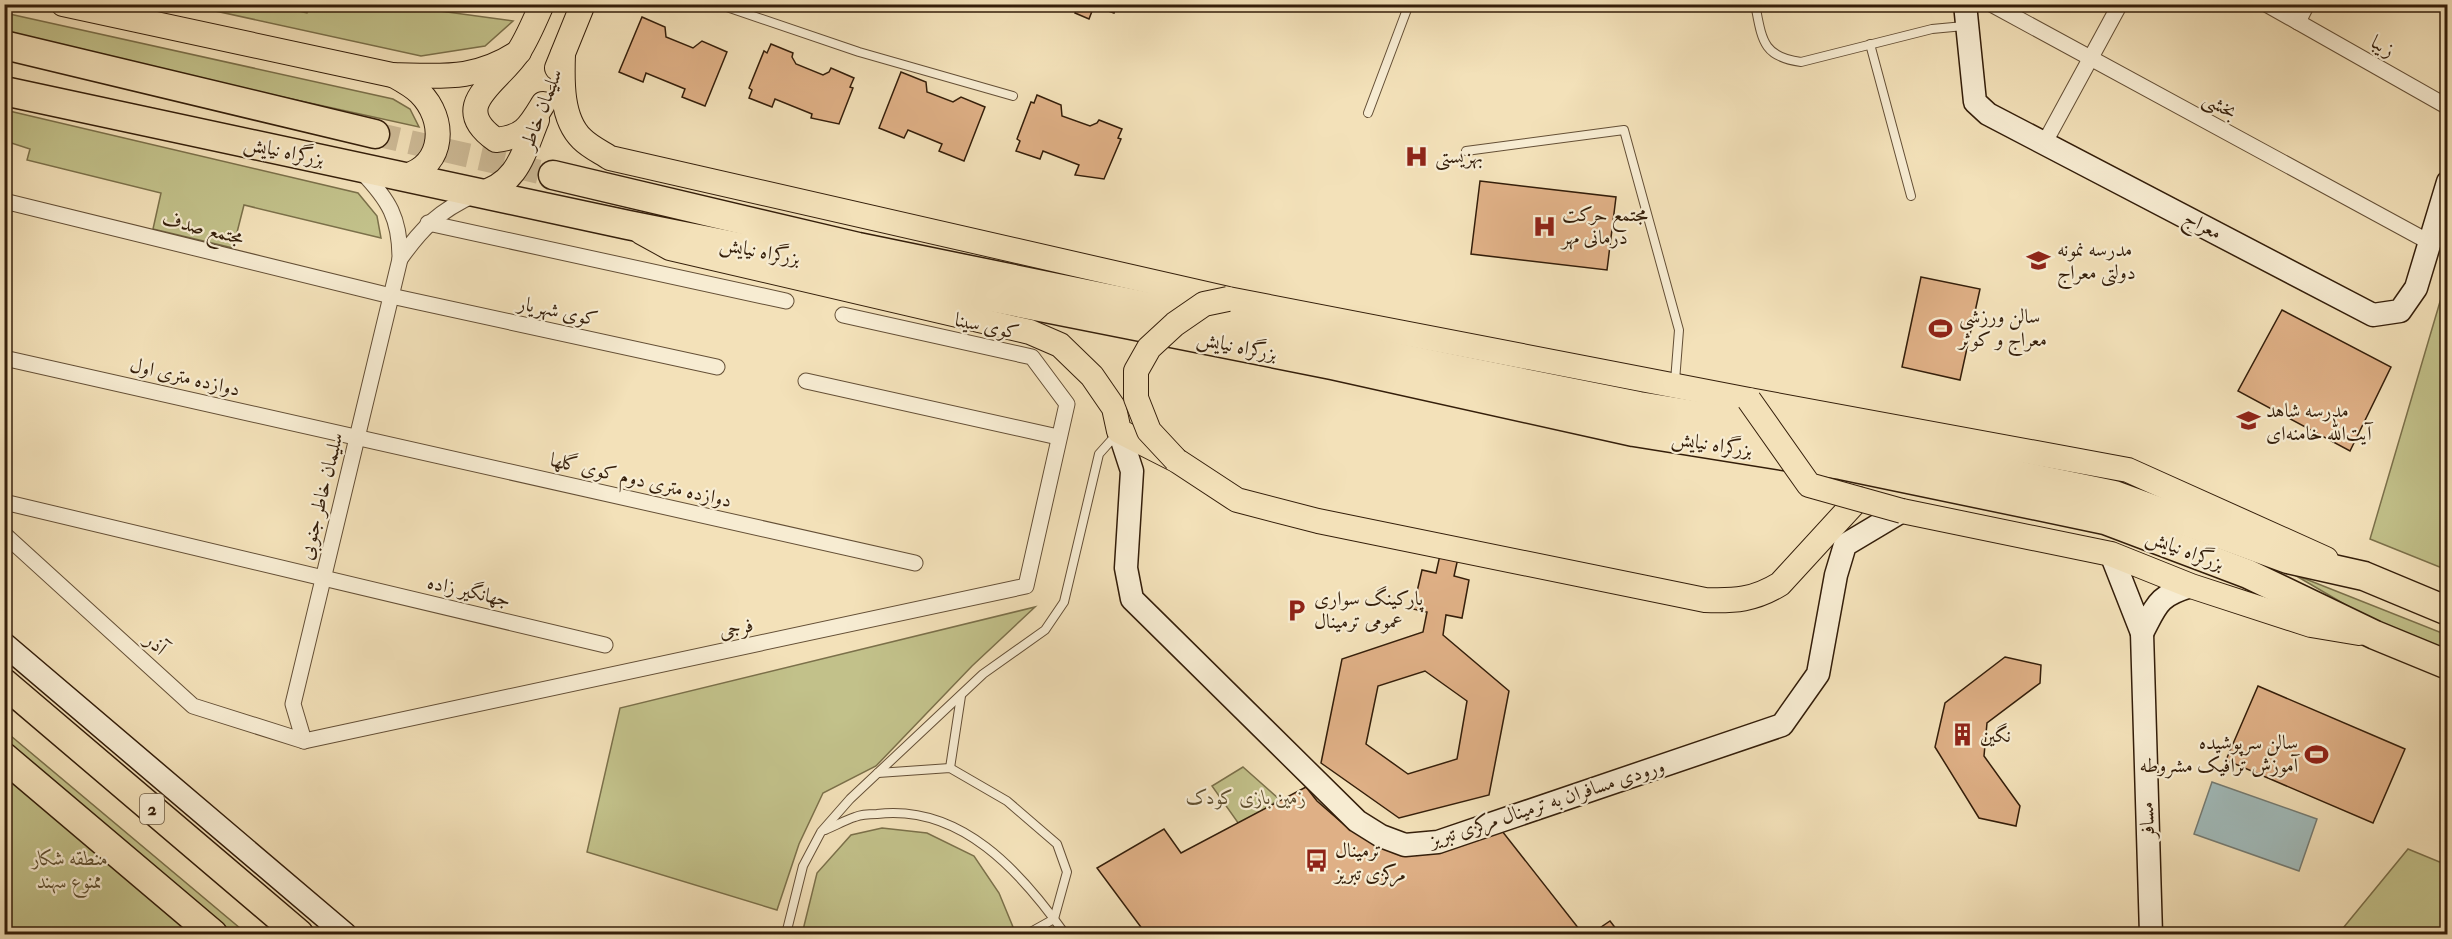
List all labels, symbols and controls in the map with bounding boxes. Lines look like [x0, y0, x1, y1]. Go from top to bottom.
street label: زیبا [2367, 29, 2399, 63]
street label: سلیمان خاطر [513, 65, 568, 155]
street label: بخشی [2198, 86, 2241, 126]
street label: بزرگراه نیایش [241, 129, 327, 173]
hospital icon: بهزیستی [1404, 143, 1430, 169]
place label: بهزیستی [1435, 144, 1483, 171]
place label: مجتمع حرکت درمانی مهر [1560, 202, 1648, 250]
street label: معراج [2177, 205, 2226, 250]
street label: مجتمع صدف [158, 206, 246, 255]
hospital icon: مجتمع حرکت درمانی مهر [1531, 213, 1557, 239]
street label: بزرگراه نیایش [717, 230, 803, 272]
place label: مدرسه نمونه دولتی معراج [2057, 237, 2136, 290]
school or university icon: مدرسه نمونه دولتی معراج [2026, 247, 2052, 273]
street label: کوی شهریار [514, 290, 600, 332]
place label: سالن ورزشی معراج و کوثر [1957, 304, 2047, 357]
street label: کوی سینا [952, 307, 1022, 345]
sports icon: سالن ورزشی معراج و کوثر [1928, 315, 1954, 341]
street label: بزرگراه نیایش [1194, 324, 1280, 368]
street label: دوازده متری اول [127, 352, 243, 402]
place label: مدرسه شاهد آیت‌الله خامنه‌ای [2266, 398, 2374, 446]
school or university icon: مدرسه شاهد آیت‌الله خامنه‌ای [2235, 408, 2261, 434]
street label: بزرگراه نیایش [1670, 424, 1755, 464]
street label: سلیمان خاطر جنوبی [293, 430, 351, 563]
street label: دوازده متری دوم کوی گلها [546, 447, 734, 518]
street label: بزرگراه نیایش [2142, 523, 2228, 577]
street label: جهانگیر زاده [425, 568, 513, 613]
place label: پارکینگ سواری عمومی ترمینال [1314, 585, 1424, 634]
parking icon: پارکینگ سواری عمومی ترمینال [1283, 597, 1309, 623]
street label: فرجی [716, 612, 756, 644]
street label: آذر [138, 626, 174, 662]
building icon: نگین [1949, 722, 1975, 748]
place label: نگین [1980, 722, 2011, 748]
place label: سالن سرپوشیده آموزش ترافیک مشروطه [2139, 730, 2301, 779]
sports icon: سالن سرپوشیده آموزش ترافیک مشروطه [2303, 741, 2329, 767]
street label: ورودی مسافران به ترمینال مرکزی تبریز [1424, 753, 1668, 854]
park label: زمین بازی کودک [1186, 785, 1306, 810]
road number: 2 [140, 794, 164, 824]
street label: مسافر [2134, 801, 2160, 841]
place label: ترمینال مرکزی تبریز [1333, 838, 1406, 887]
park label: منطقه شکار ممنوع سهند [30, 846, 108, 899]
bus stop icon: ترمینال مرکزی تبریز [1304, 848, 1330, 874]

